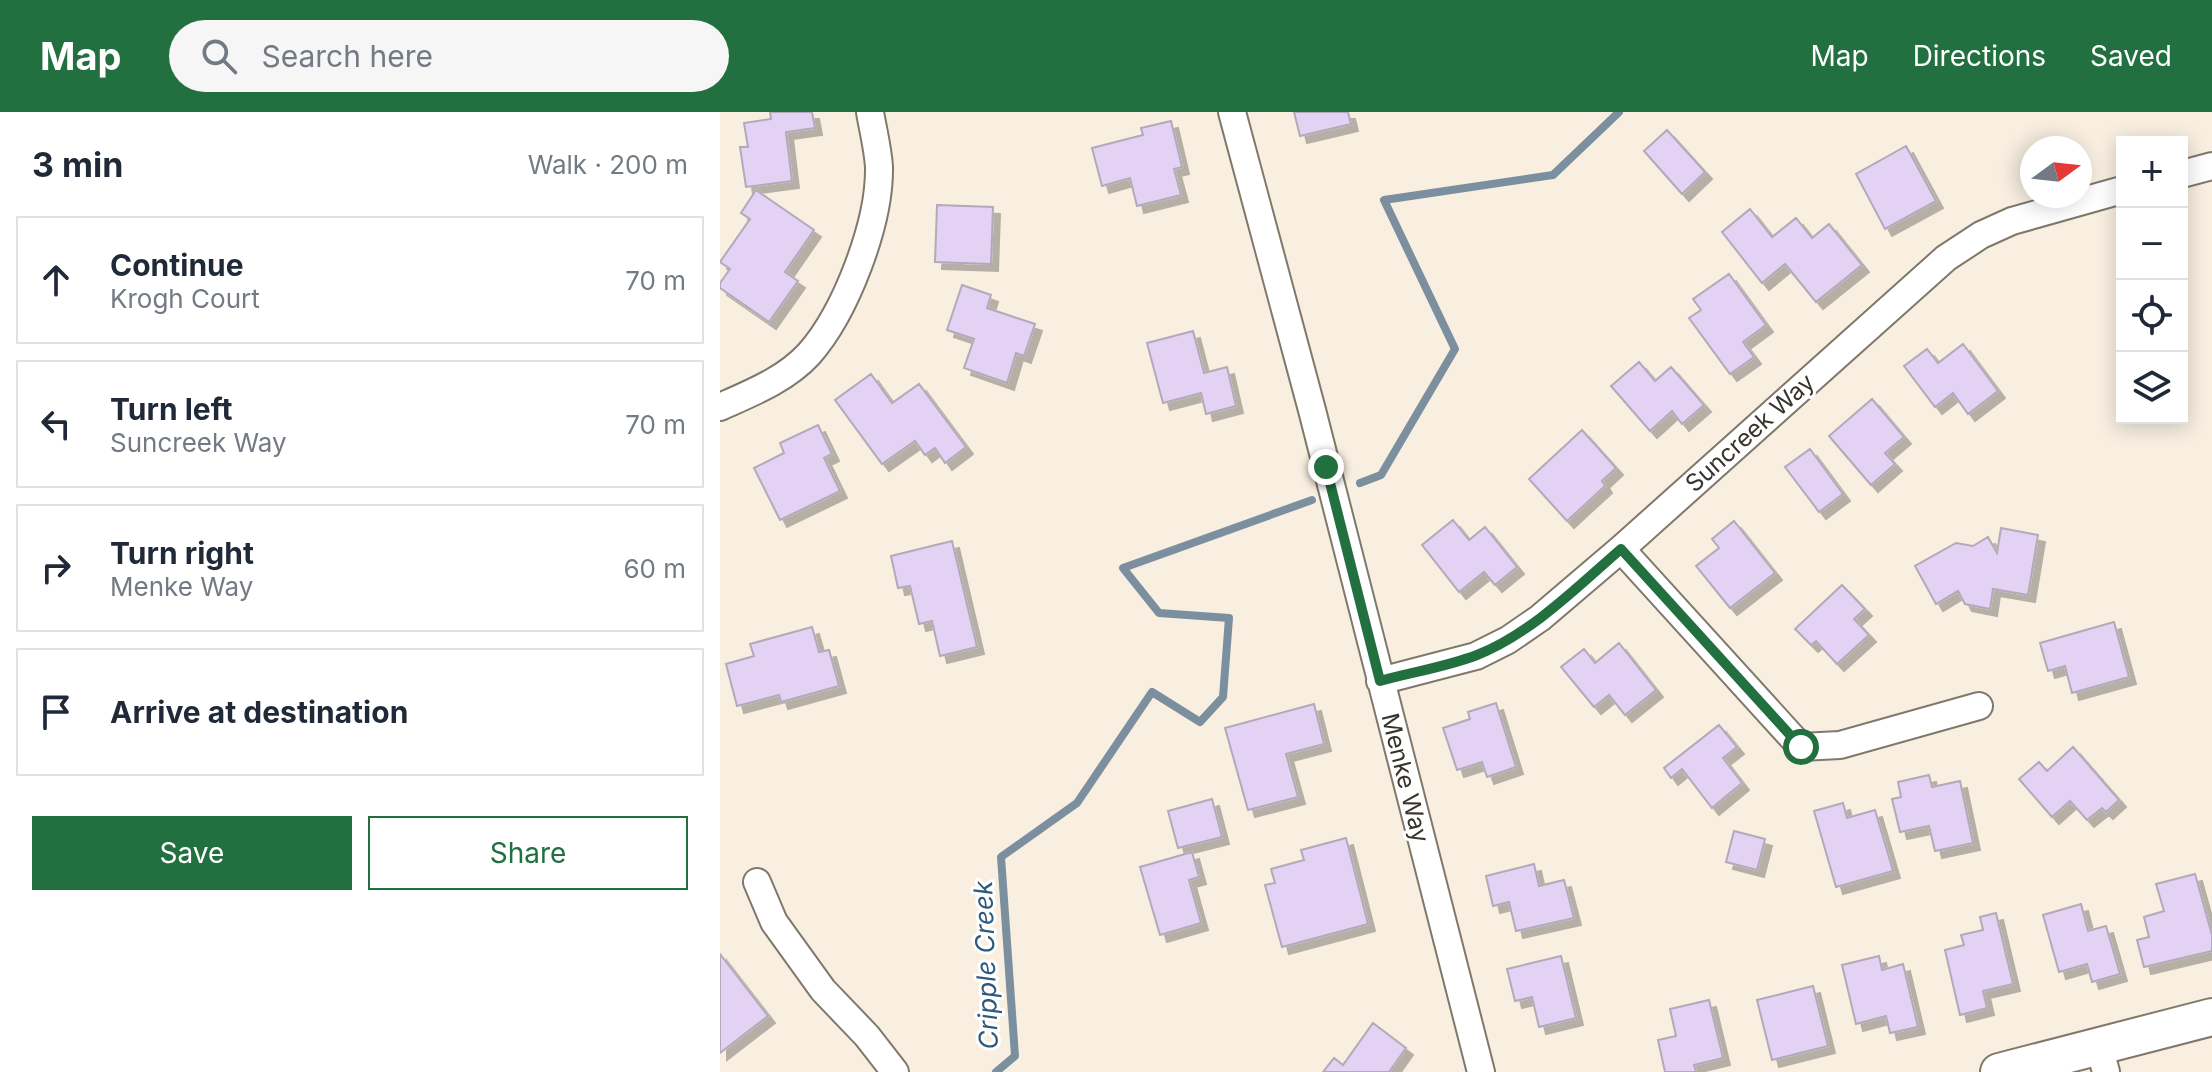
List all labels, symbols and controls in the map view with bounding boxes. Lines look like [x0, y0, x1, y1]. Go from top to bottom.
search box [169, 20, 729, 92]
text: Map [40, 33, 121, 79]
icon: search [197, 34, 241, 78]
text: Search here [261, 38, 433, 74]
text: Map [1810, 39, 1869, 73]
text: Directions [1913, 39, 2046, 73]
text: Saved [2090, 39, 2172, 73]
north arrow [2020, 136, 2092, 208]
map controls [2116, 136, 2188, 424]
button: + [2116, 136, 2188, 208]
text: 3 min [32, 144, 123, 185]
text: Walk · 200 m [528, 149, 688, 180]
button: − [2116, 208, 2188, 280]
text: Continue [110, 247, 244, 283]
icon: ahead [34, 258, 78, 302]
text: 70 m [625, 265, 686, 296]
button: locate [2116, 280, 2188, 352]
text: Krogh Court [110, 283, 260, 314]
button: layers [2116, 352, 2188, 424]
street label: Suncreek Way [1679, 367, 1820, 498]
text: Turn left [110, 391, 232, 427]
icon: left [34, 402, 78, 446]
text: 70 m [625, 409, 686, 440]
text: Suncreek Way [110, 427, 287, 458]
route end [1308, 449, 1344, 485]
text: Turn right [110, 535, 254, 571]
icon: right [34, 546, 78, 590]
text: 60 m [623, 553, 686, 584]
text: Menke Way [110, 571, 253, 602]
icon: arrive [34, 690, 78, 734]
text: Arrive at destination [110, 694, 408, 730]
street label: Menke Way [1375, 710, 1436, 846]
route start [1783, 729, 1819, 765]
button: Save [32, 816, 352, 890]
button: Share [368, 816, 688, 890]
water label: Cripple Creek [967, 880, 1004, 1050]

